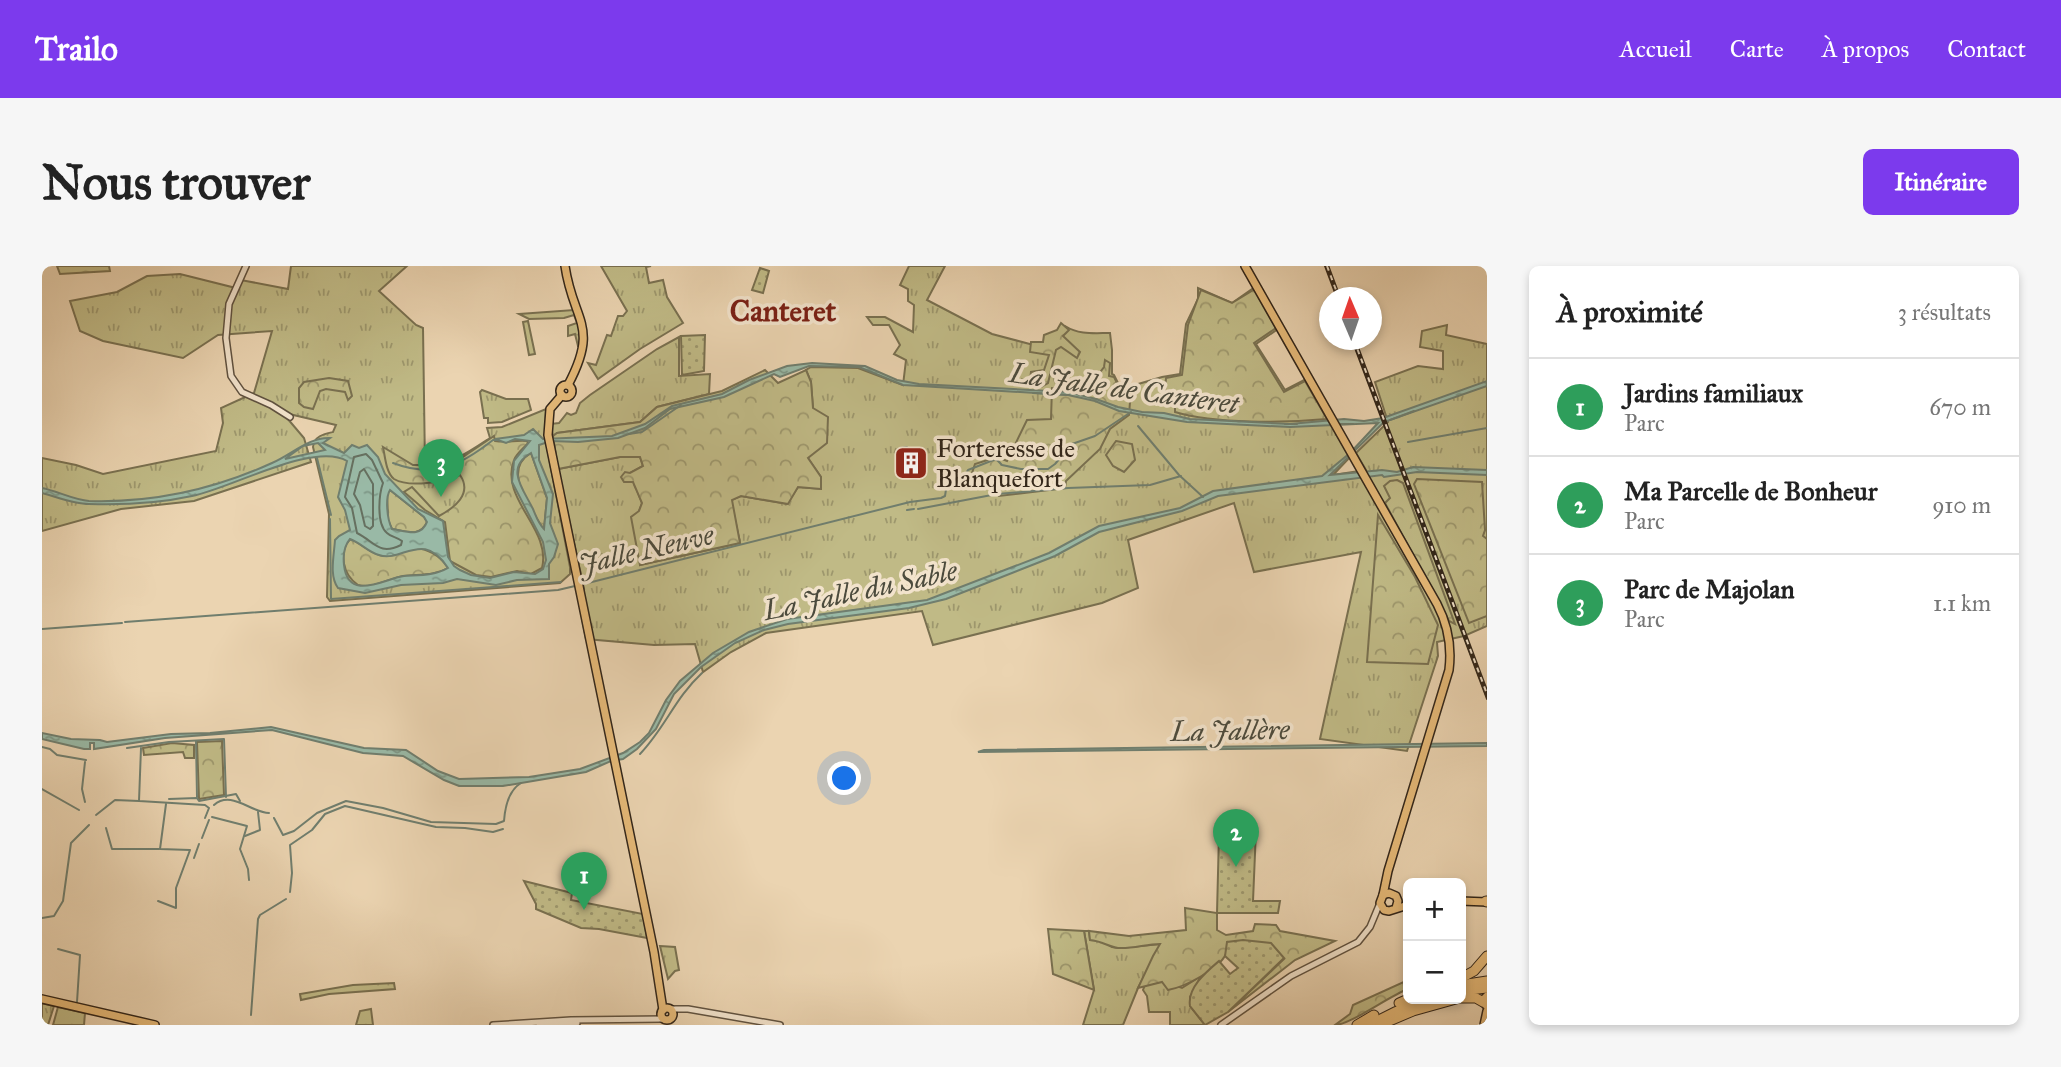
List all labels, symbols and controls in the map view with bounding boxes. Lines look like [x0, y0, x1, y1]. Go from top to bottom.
text: Trailo [35, 29, 118, 69]
text: Accueil [1620, 34, 1692, 64]
text: Carte [1730, 34, 1784, 64]
text: À propos [1822, 34, 1909, 64]
text: Contact [1947, 34, 2026, 64]
button: Itinéraire [1863, 149, 2019, 215]
text: Nous trouver [42, 153, 310, 212]
north arrow [1319, 287, 1382, 350]
district label: Canteret [730, 293, 837, 329]
text: À proximité [1557, 294, 1703, 330]
text: 3 résultats [1898, 298, 1991, 326]
water label: La Jalle de Canteret [1005, 355, 1243, 422]
text: Jardins familiaux [1624, 377, 1803, 409]
text: 1 [1575, 393, 1585, 421]
text: 670 m [1929, 393, 1991, 421]
text: Parc [1624, 409, 1665, 437]
place label: Forteresse de Blanquefort [936, 432, 1075, 494]
pin: 3 [418, 439, 464, 497]
building icon: Forteresse de Blanquefort [892, 444, 930, 482]
text: Ma Parcelle de Bonheur [1624, 475, 1877, 507]
text: 2 [1574, 491, 1586, 519]
text: 910 m [1932, 491, 1991, 519]
text: Parc [1624, 507, 1665, 535]
water label: Jalle Neuve [573, 517, 717, 582]
water label: La Jalle du Sable [758, 553, 961, 629]
text: Parc de Majolan [1624, 573, 1794, 605]
text: 3 [1575, 589, 1585, 617]
text: 1.1 km [1933, 589, 1991, 617]
text: Parc [1624, 605, 1665, 633]
water label: La Jallère [1168, 712, 1290, 749]
your location [827, 761, 861, 795]
pin: 2 [1213, 809, 1259, 867]
pin: 1 [561, 852, 607, 910]
map controls [1403, 878, 1466, 1004]
button: + [1403, 878, 1466, 941]
button: − [1403, 941, 1466, 1004]

